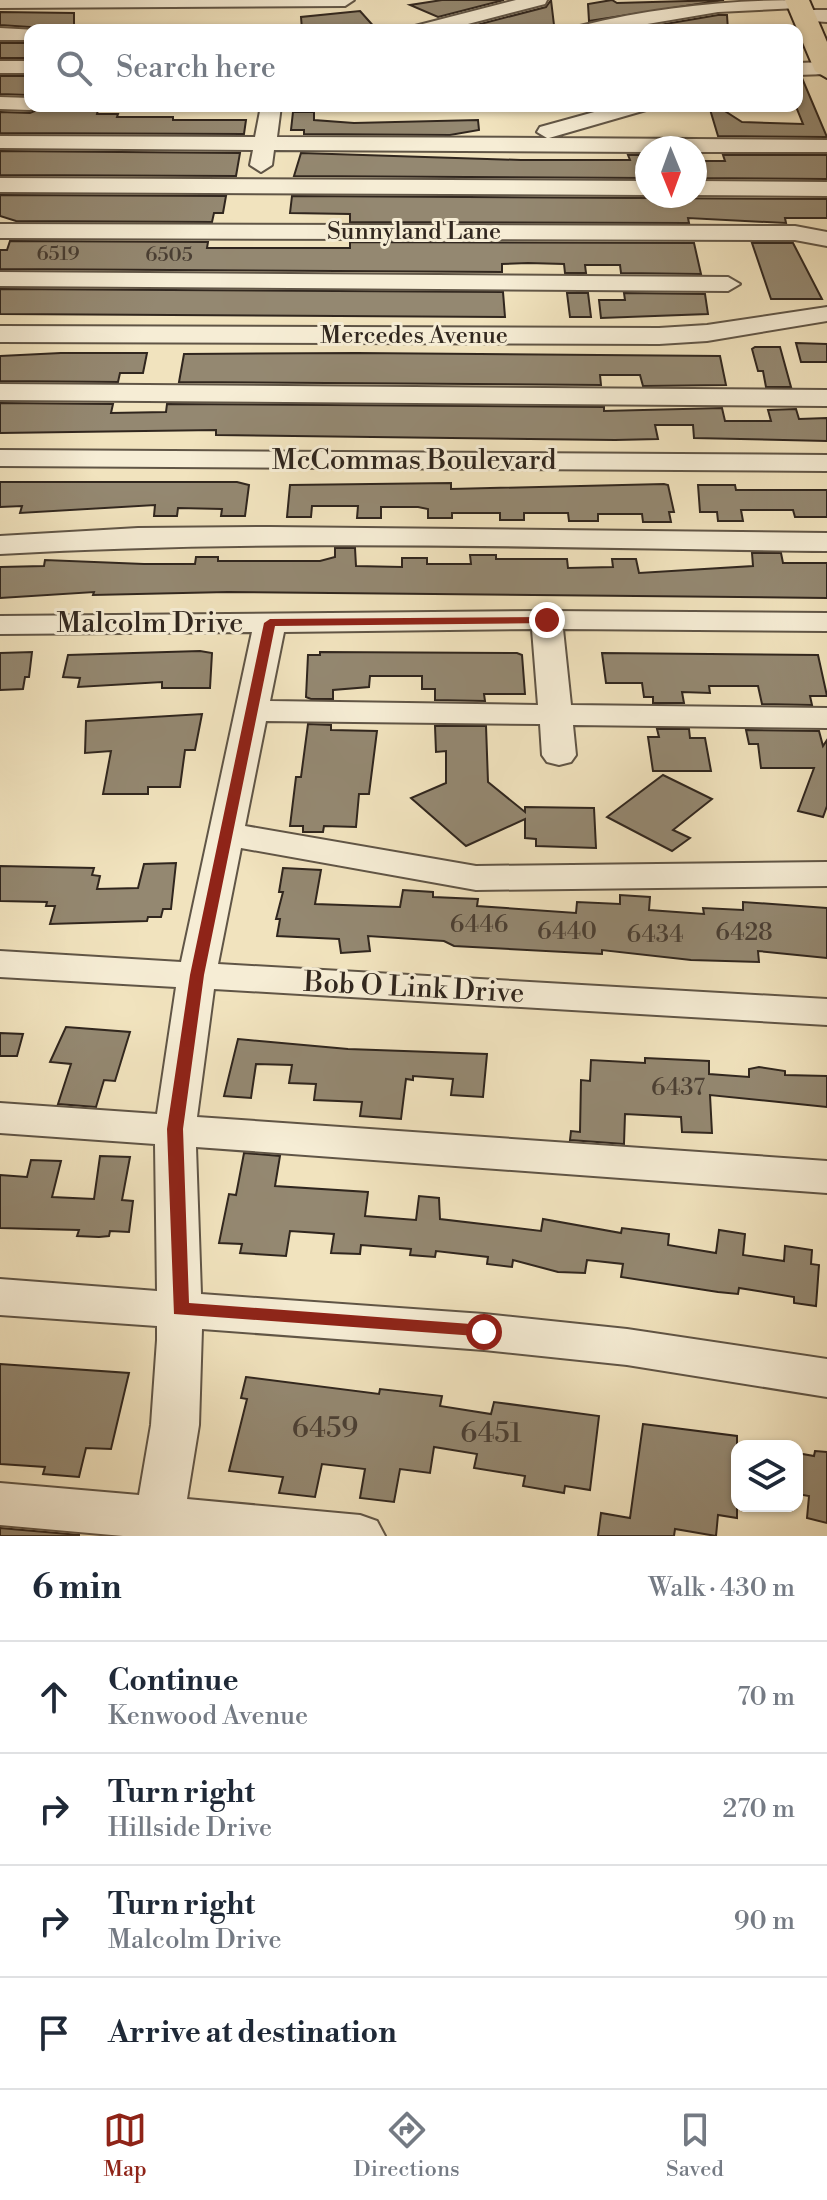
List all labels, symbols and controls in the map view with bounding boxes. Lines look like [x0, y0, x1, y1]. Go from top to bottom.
search box [24, 24, 803, 112]
icon: search [52, 46, 96, 90]
text: Search here [116, 49, 276, 87]
north arrow [635, 136, 707, 208]
street label: Sunnyland Lane [327, 217, 501, 247]
house number: 6519 [36, 242, 80, 267]
house number: 6505 [145, 243, 193, 268]
street label: Mercedes Avenue [320, 321, 508, 351]
street label: McCommas Boulevard [272, 443, 556, 478]
route end [529, 602, 565, 638]
street label: Malcolm Drive [57, 606, 243, 641]
house number: 6446 [450, 910, 508, 940]
house number: 6440 [537, 917, 597, 947]
house number: 6428 [715, 918, 773, 948]
house number: 6434 [626, 920, 684, 950]
street label: Bob O Link Drive [302, 965, 525, 1011]
house number: 6437 [651, 1073, 705, 1103]
route start [466, 1314, 502, 1350]
house number: 6459 [292, 1411, 358, 1446]
house number: 6451 [460, 1416, 522, 1451]
map controls [731, 1440, 803, 1512]
button: layers [731, 1440, 803, 1512]
text: 6 min [32, 1567, 122, 1609]
text: Walk · 430 m [648, 1572, 795, 1604]
text: Continue [108, 1662, 239, 1700]
icon: ahead [32, 1675, 76, 1719]
text: 70 m [737, 1681, 795, 1713]
text: Kenwood Avenue [108, 1700, 308, 1732]
text: Turn right [108, 1774, 255, 1812]
icon: right [32, 1787, 76, 1831]
text: 270 m [722, 1793, 795, 1825]
text: Hillside Drive [108, 1812, 272, 1844]
text: Turn right [108, 1886, 255, 1924]
icon: right [32, 1899, 76, 1943]
text: 90 m [734, 1905, 795, 1937]
text: Malcolm Drive [108, 1924, 282, 1956]
icon: arrive [32, 2011, 76, 2055]
text: Arrive at destination [108, 2014, 397, 2052]
tab: Map [103, 2108, 147, 2183]
tab: Directions [354, 2108, 460, 2183]
tab: Saved [666, 2108, 724, 2183]

